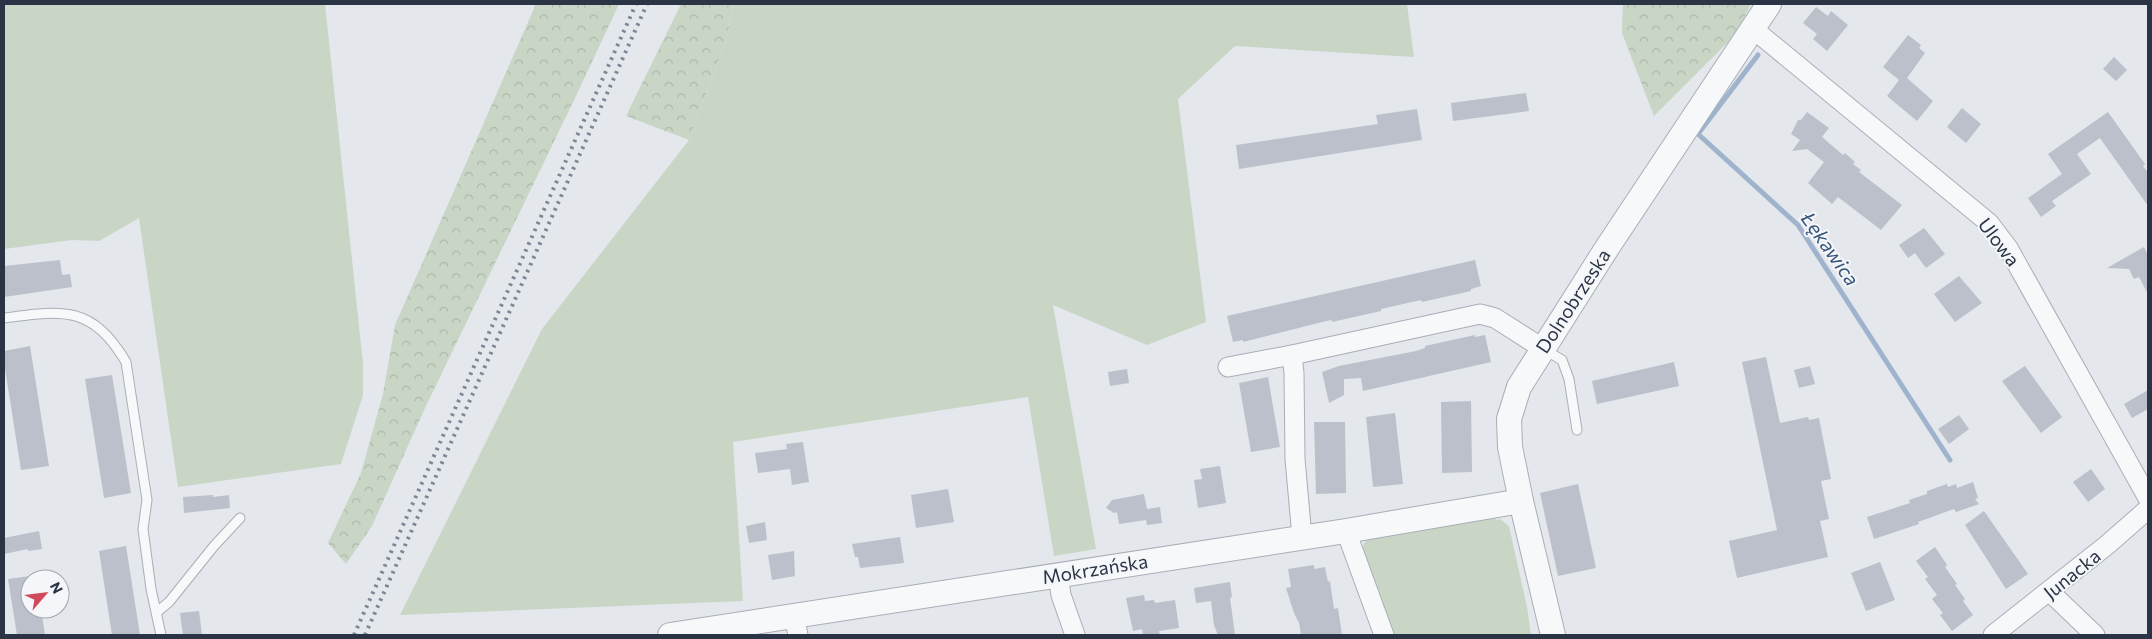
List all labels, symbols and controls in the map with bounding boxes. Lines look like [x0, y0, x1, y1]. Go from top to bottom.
water label: Łękawica [1797, 207, 1865, 290]
street label: Ulowa [1974, 213, 2025, 270]
street label: Dolnobrzeska [1530, 244, 1615, 357]
street label: Junacka [2039, 544, 2105, 604]
street label: Mokrzańska [1041, 549, 1149, 588]
north arrow [20, 569, 70, 619]
text: N [47, 579, 67, 596]

